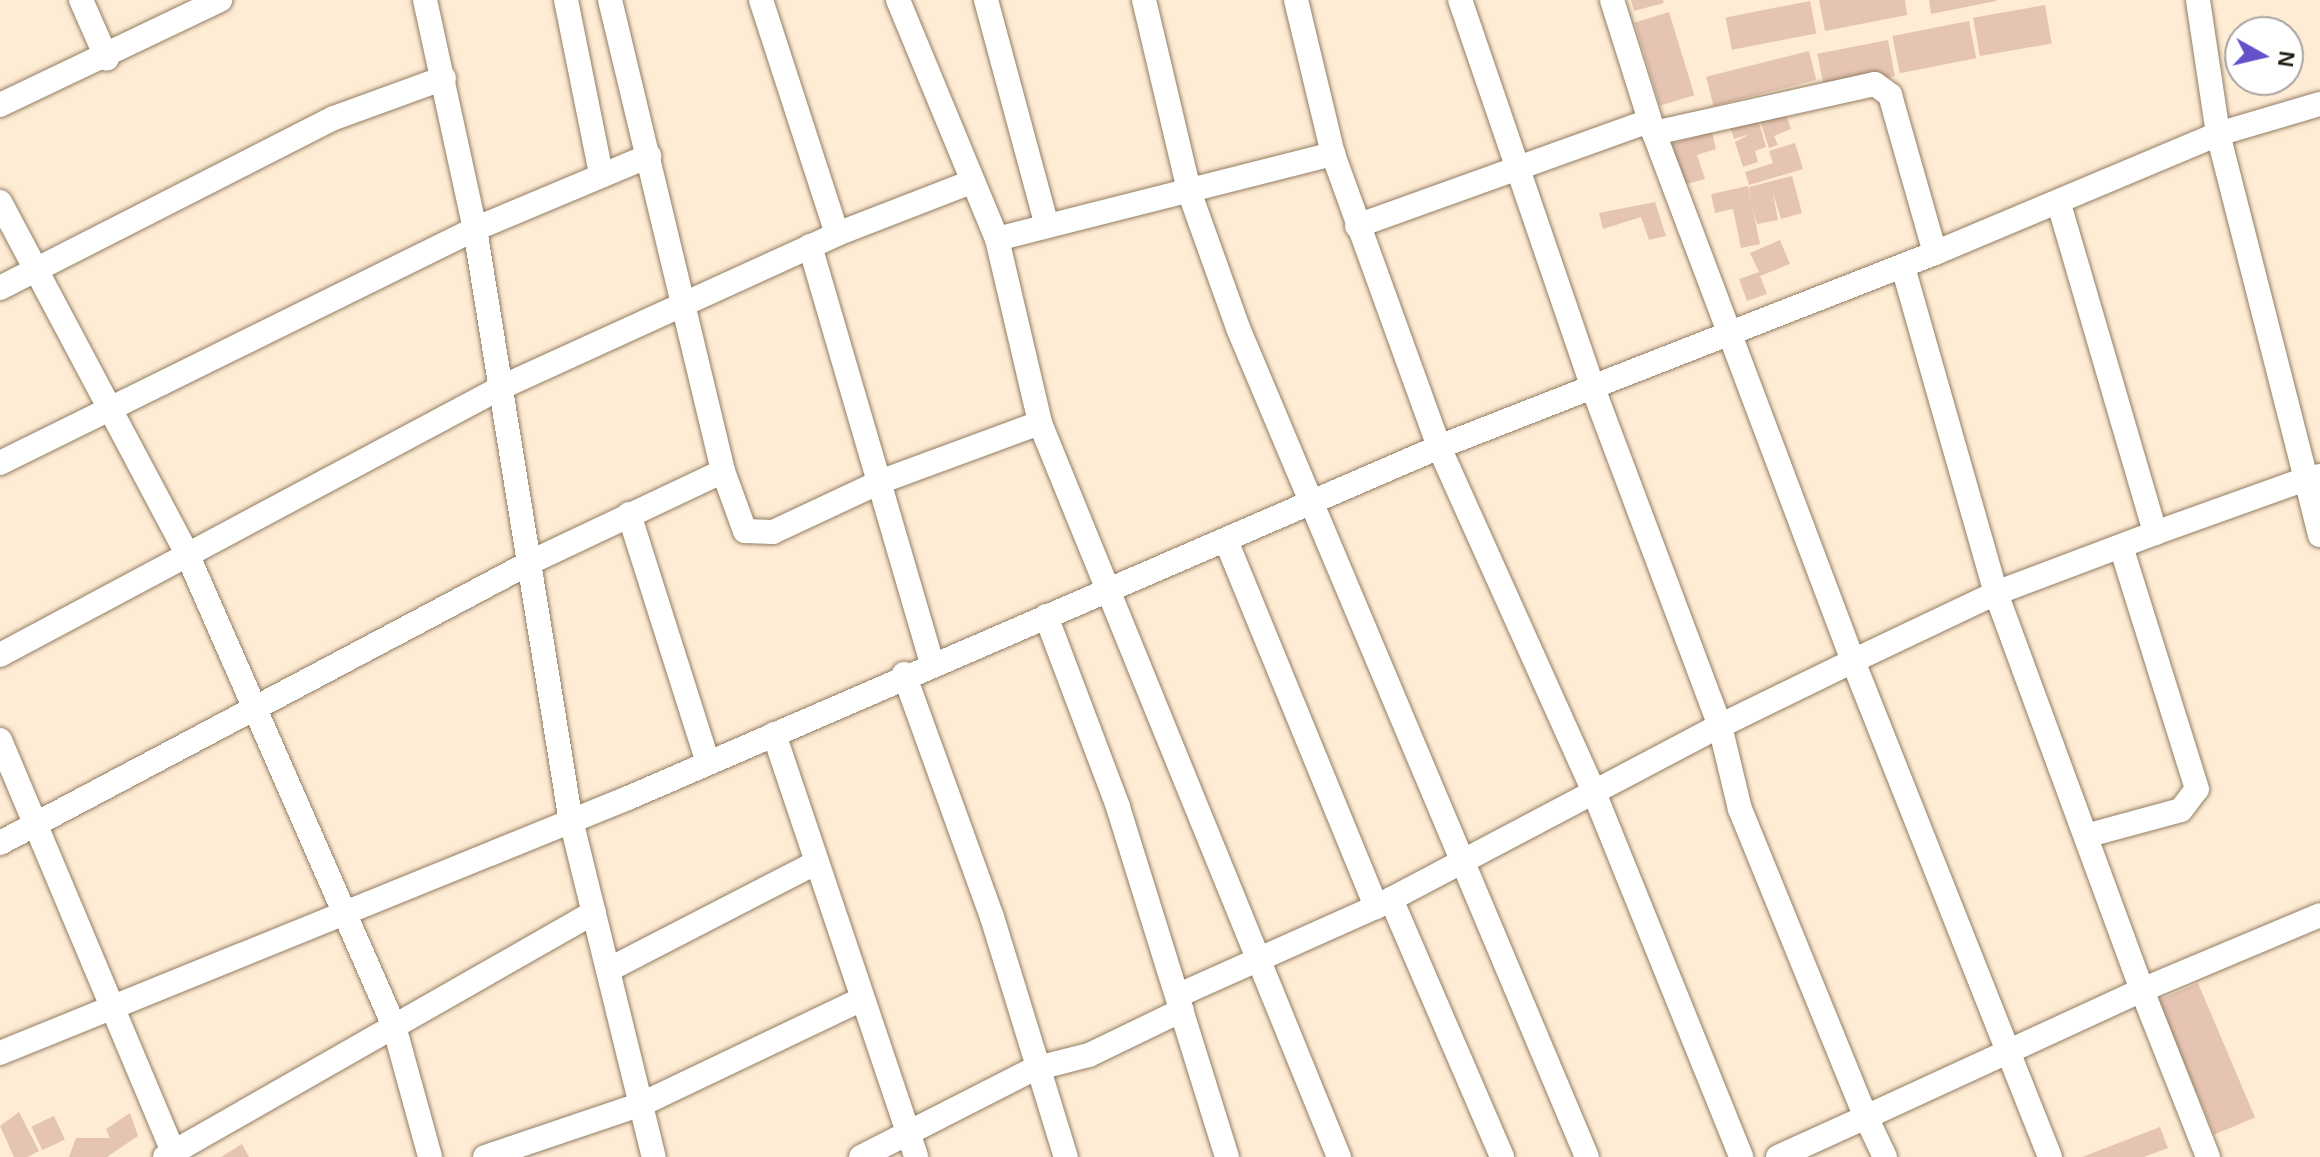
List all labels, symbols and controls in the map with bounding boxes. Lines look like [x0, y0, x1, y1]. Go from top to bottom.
north arrow [2224, 16, 2304, 96]
text: N [2273, 50, 2300, 69]

